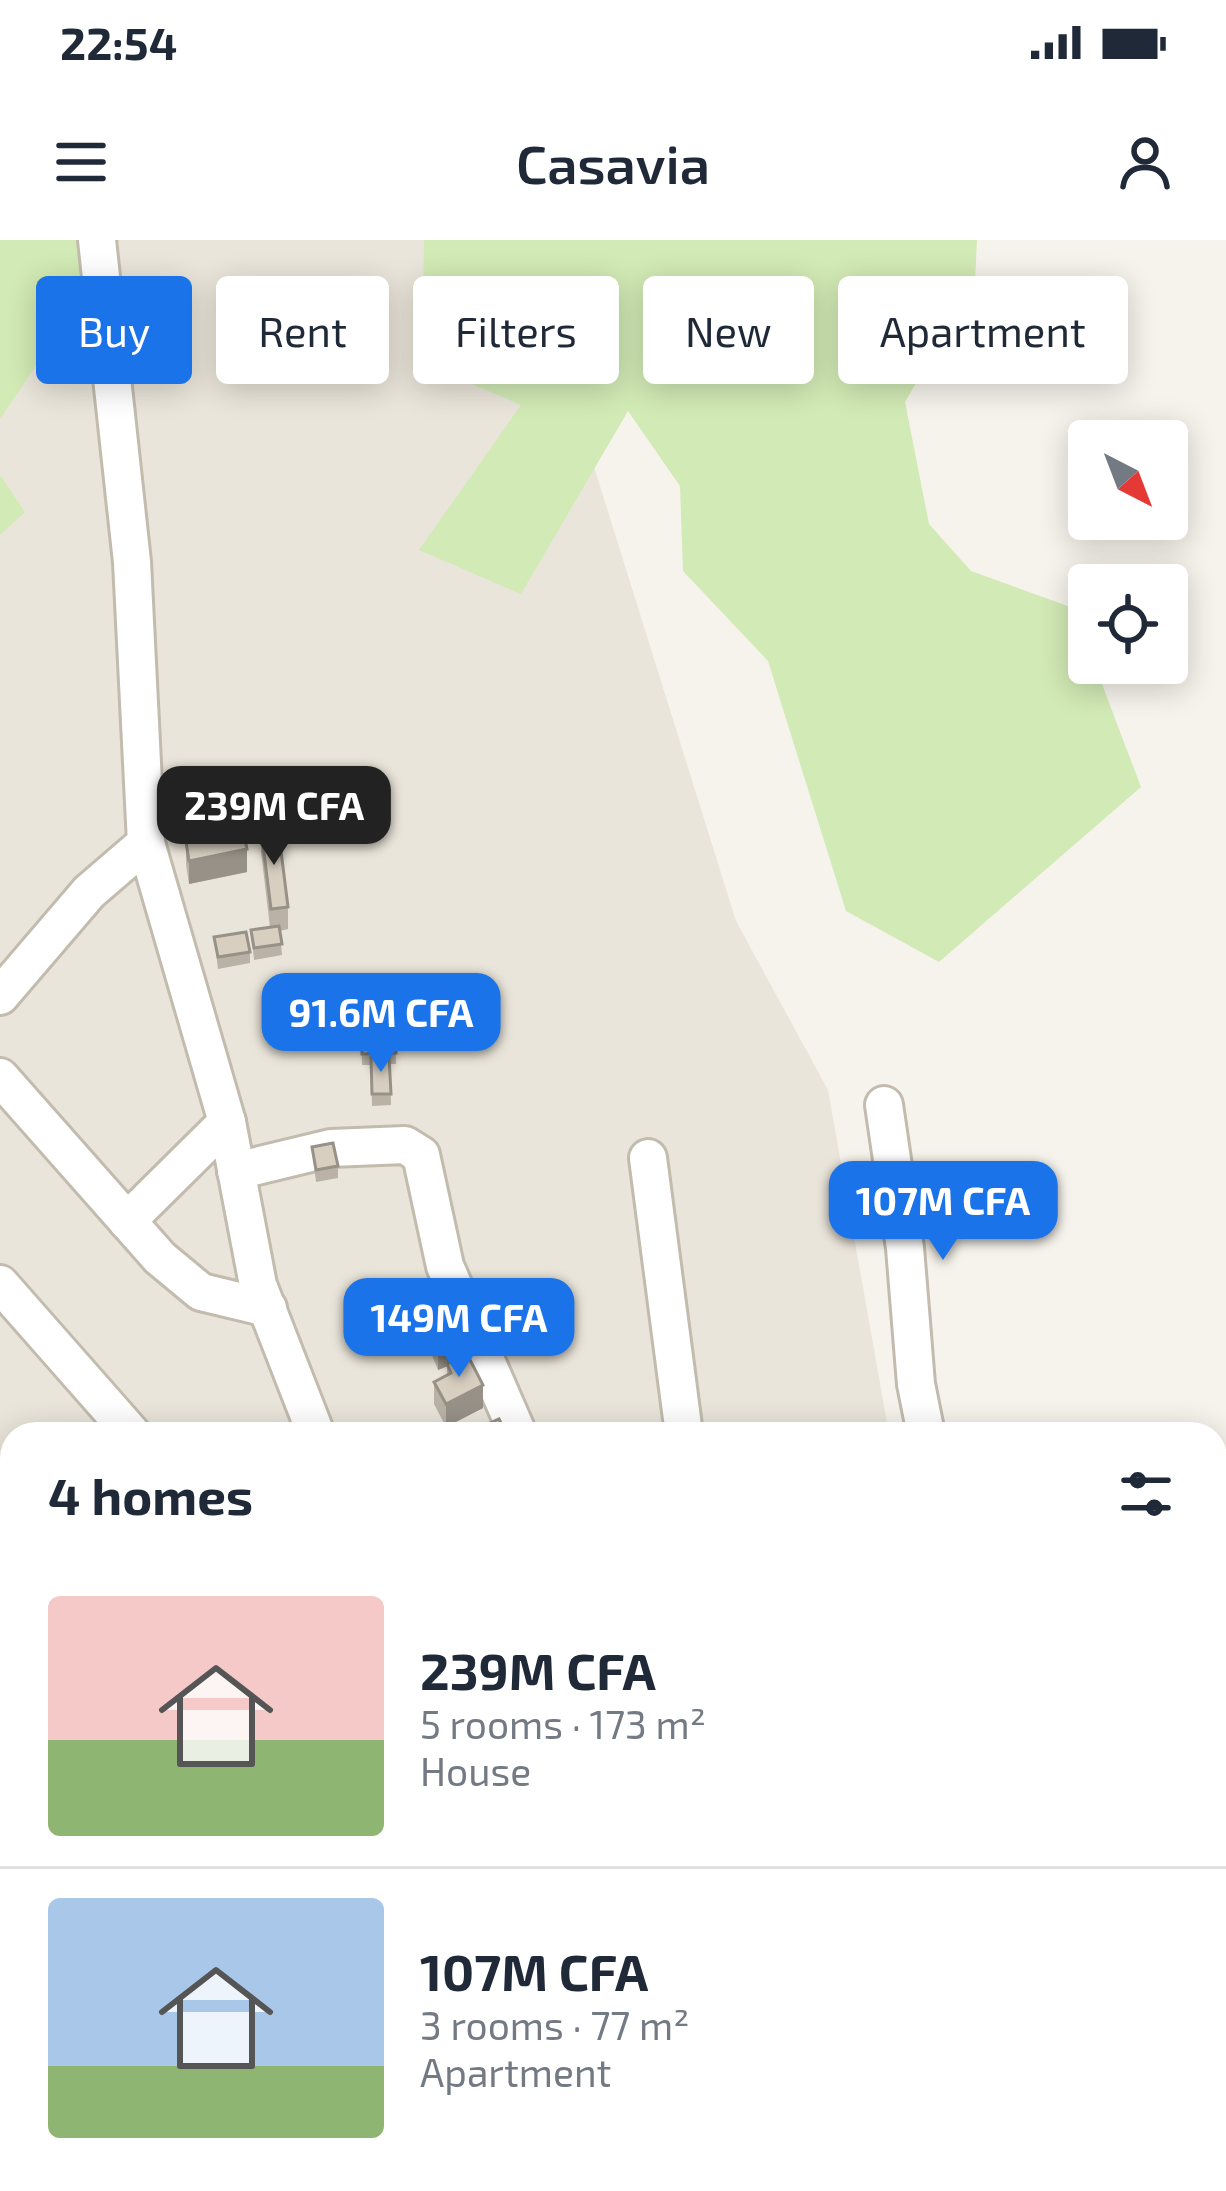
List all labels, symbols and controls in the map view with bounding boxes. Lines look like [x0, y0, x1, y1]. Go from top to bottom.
text: 22:54 [60, 15, 177, 69]
icon: menu [48, 129, 114, 195]
icon: person [1112, 129, 1178, 195]
text: Casavia [516, 130, 710, 195]
chip: Buy [36, 276, 192, 384]
chip: Rent [216, 276, 389, 384]
chip: Filters [413, 276, 619, 384]
chip: New [643, 276, 814, 384]
chip: Apartment [838, 276, 1128, 384]
north arrow [1068, 420, 1188, 540]
map controls [1068, 420, 1188, 684]
button: locate [1068, 564, 1188, 684]
pin: 239M CFA [150, 766, 398, 868]
text: 239M CFA [184, 781, 364, 828]
pin: 91.6M CFA [244, 973, 518, 1075]
text: 91.6M CFA [289, 988, 473, 1035]
pin: 107M CFA [819, 1161, 1067, 1263]
text: 107M CFA [856, 1176, 1030, 1223]
pin: 149M CFA [335, 1278, 583, 1380]
text: 149M CFA [370, 1293, 548, 1340]
icon: filters [1113, 1461, 1179, 1527]
text: 4 homes [48, 1464, 253, 1525]
text: 239M CFA [420, 1639, 656, 1700]
icon: home [144, 1644, 288, 1788]
text: 5 rooms · 173 m² [420, 1700, 706, 1747]
text: House [420, 1747, 531, 1794]
text: 107M CFA [420, 1940, 648, 2001]
icon: home [144, 1946, 288, 2090]
text: 3 rooms · 77 m² [420, 2001, 689, 2048]
text: Apartment [420, 2048, 611, 2095]

